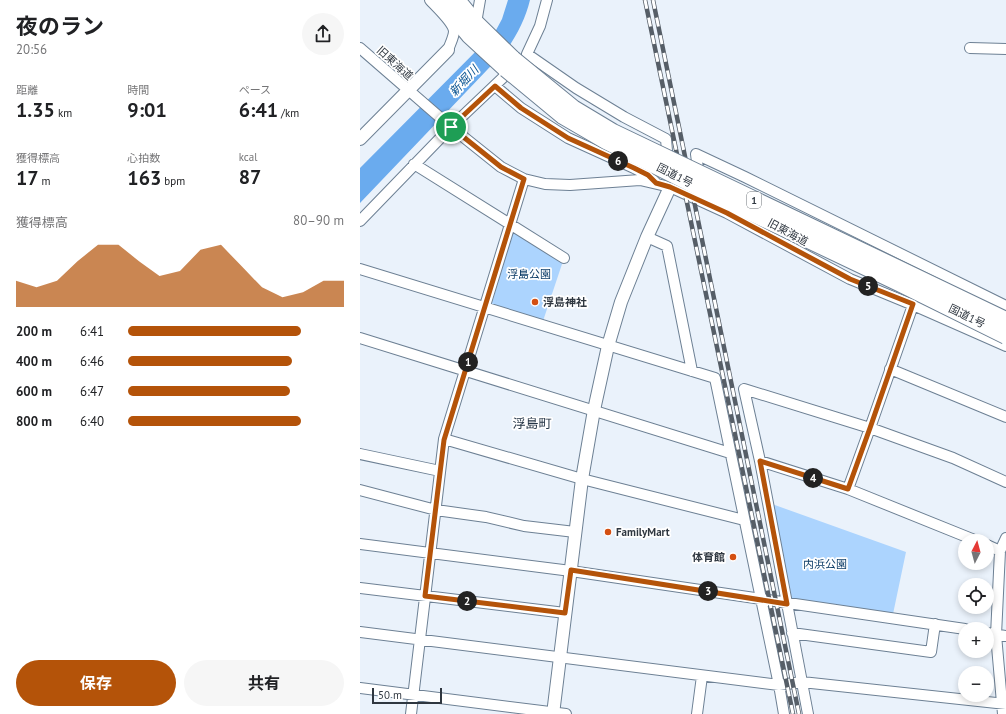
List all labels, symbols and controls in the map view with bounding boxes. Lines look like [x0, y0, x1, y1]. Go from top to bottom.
text: 夜のラン [16, 12, 104, 40]
button: share [302, 13, 344, 55]
text: 20:56 [16, 41, 47, 58]
street label: 旧東海道 [374, 43, 416, 83]
water label: 新堀川 [446, 61, 483, 99]
text: 距離 [16, 83, 38, 97]
text: 時間 [127, 83, 149, 97]
text: ペース [239, 83, 271, 97]
text: 1.35 [16, 97, 55, 123]
text: 9:01 [127, 97, 167, 123]
text: 6:41 [239, 97, 278, 123]
text: km [55, 106, 72, 120]
text: /km [278, 106, 299, 120]
pin [434, 110, 468, 144]
icon: arrive [440, 116, 462, 138]
text: kcal [239, 150, 257, 164]
text: 獲得標高 [16, 151, 60, 165]
text: 心拍数 [127, 151, 160, 165]
pin: 6 [608, 151, 628, 171]
text: 6 [615, 154, 621, 168]
street label: 国道1号 [654, 160, 696, 190]
text: 87 [239, 164, 261, 190]
text: 17 [16, 165, 39, 191]
text: 163 [127, 165, 161, 191]
text: m [39, 174, 51, 188]
text: bpm [161, 174, 185, 188]
road number: 1 [747, 192, 761, 208]
text: 80–90 m [293, 212, 344, 229]
text: 獲得標高 [16, 214, 68, 231]
street label: 旧東海道 [765, 215, 811, 249]
park label: 浮島公園 [507, 267, 551, 281]
pin: 5 [858, 276, 878, 296]
text: 5 [865, 279, 871, 293]
place label: 浮島神社 [543, 295, 587, 309]
marker: 浮島神社 [530, 297, 540, 307]
street label: 国道1号 [946, 301, 988, 331]
text: 200 m [16, 323, 52, 340]
text: 6:41 [80, 323, 104, 340]
pin: 1 [458, 352, 478, 372]
text: 400 m [16, 353, 52, 370]
text: 6:46 [80, 353, 104, 370]
text: 1 [465, 355, 471, 369]
text: 600 m [16, 383, 52, 400]
text: 6:47 [80, 383, 104, 400]
text: 800 m [16, 413, 52, 430]
text: 6:40 [80, 413, 104, 430]
district label: 浮島町 [512, 415, 552, 432]
pin: 4 [803, 468, 823, 488]
text: 4 [810, 471, 816, 485]
place label: FamilyMart [616, 525, 670, 539]
marker: FamilyMart [603, 527, 613, 537]
north arrow [958, 534, 994, 570]
map controls [958, 534, 994, 702]
place label: 体育館 [692, 550, 725, 564]
marker: 体育館 [728, 552, 738, 562]
park label: 内浜公園 [803, 557, 847, 571]
button: locate [958, 578, 994, 614]
pin: 3 [698, 581, 718, 601]
text: 3 [705, 584, 711, 598]
pin: 2 [457, 591, 477, 611]
text: 2 [464, 594, 470, 608]
button: + [958, 622, 994, 658]
button: 保存 [16, 660, 176, 706]
button: 共有 [184, 660, 344, 706]
button: − [958, 666, 994, 702]
scale bar [372, 686, 442, 705]
text: 50 m [378, 688, 402, 702]

